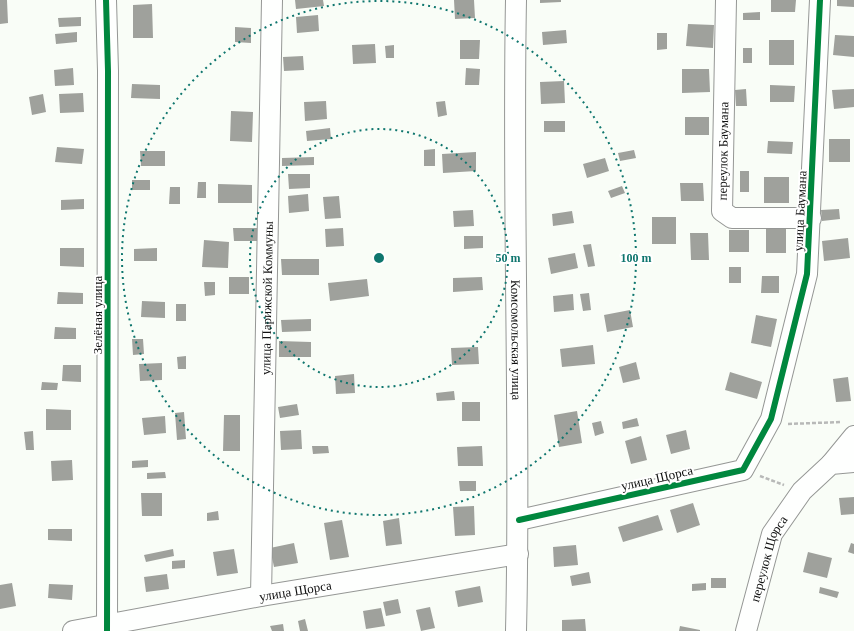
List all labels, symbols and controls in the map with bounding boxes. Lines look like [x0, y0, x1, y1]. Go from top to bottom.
street label: переулок Баумана [715, 101, 731, 200]
street label: улица Баумана [790, 170, 810, 252]
street label: улица Парижской Коммуны [258, 221, 275, 375]
centre of rings [372, 251, 386, 265]
text: 50 m [496, 251, 521, 265]
text: 100 m [621, 251, 652, 265]
street label: Зелёная улица [90, 275, 105, 354]
street label: Комсомольская улица [508, 280, 525, 401]
street label: улица Щорса [620, 462, 695, 494]
street label: переулок Щорса [747, 512, 790, 604]
street label: улица Щорса [258, 577, 333, 604]

